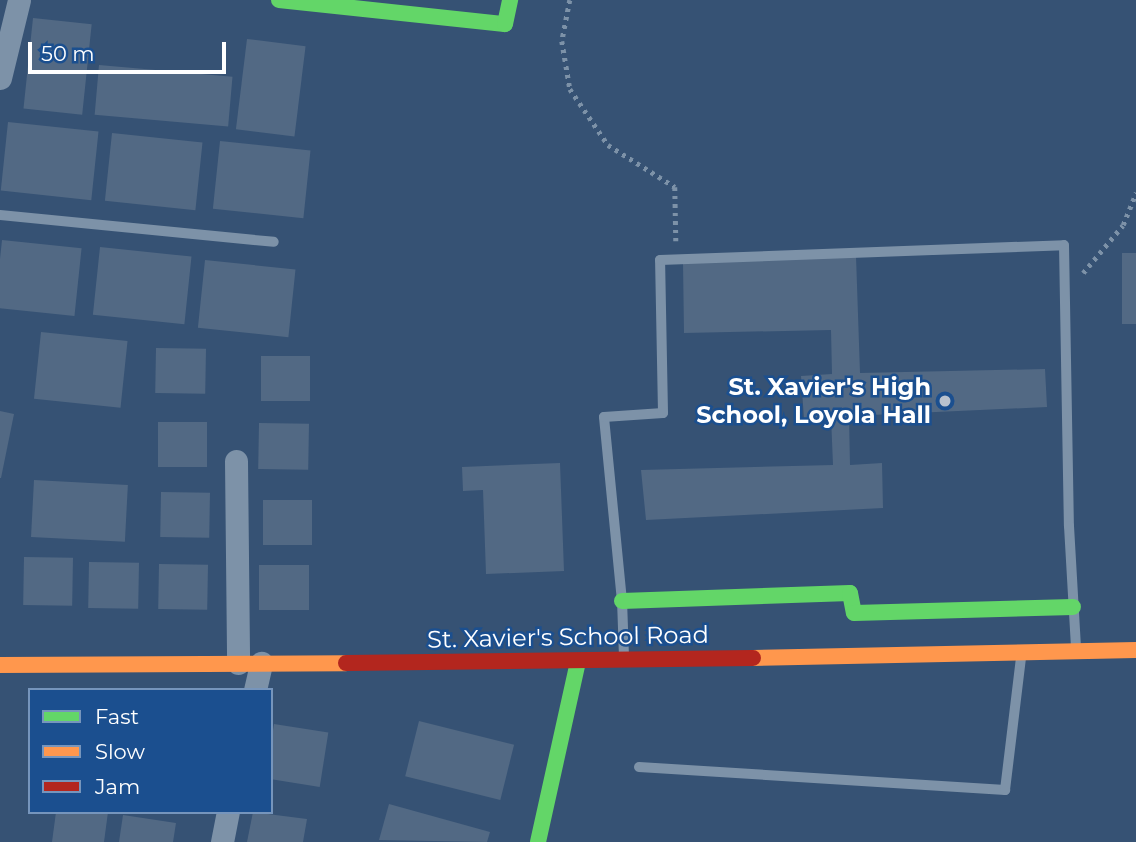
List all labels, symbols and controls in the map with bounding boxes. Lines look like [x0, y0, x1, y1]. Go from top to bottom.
scale bar [32, 28, 229, 72]
text: 50 m [41, 41, 95, 66]
place label: St. Xavier's High School, Loyola Hall [696, 373, 931, 429]
marker: St. Xavier's High School, Loyola Hall [937, 393, 953, 409]
street label: St. Xavier's School Road [427, 620, 709, 654]
legend [28, 688, 273, 814]
text: Fast [95, 704, 139, 729]
text: Slow [95, 739, 145, 764]
text: Jam [95, 774, 140, 799]

